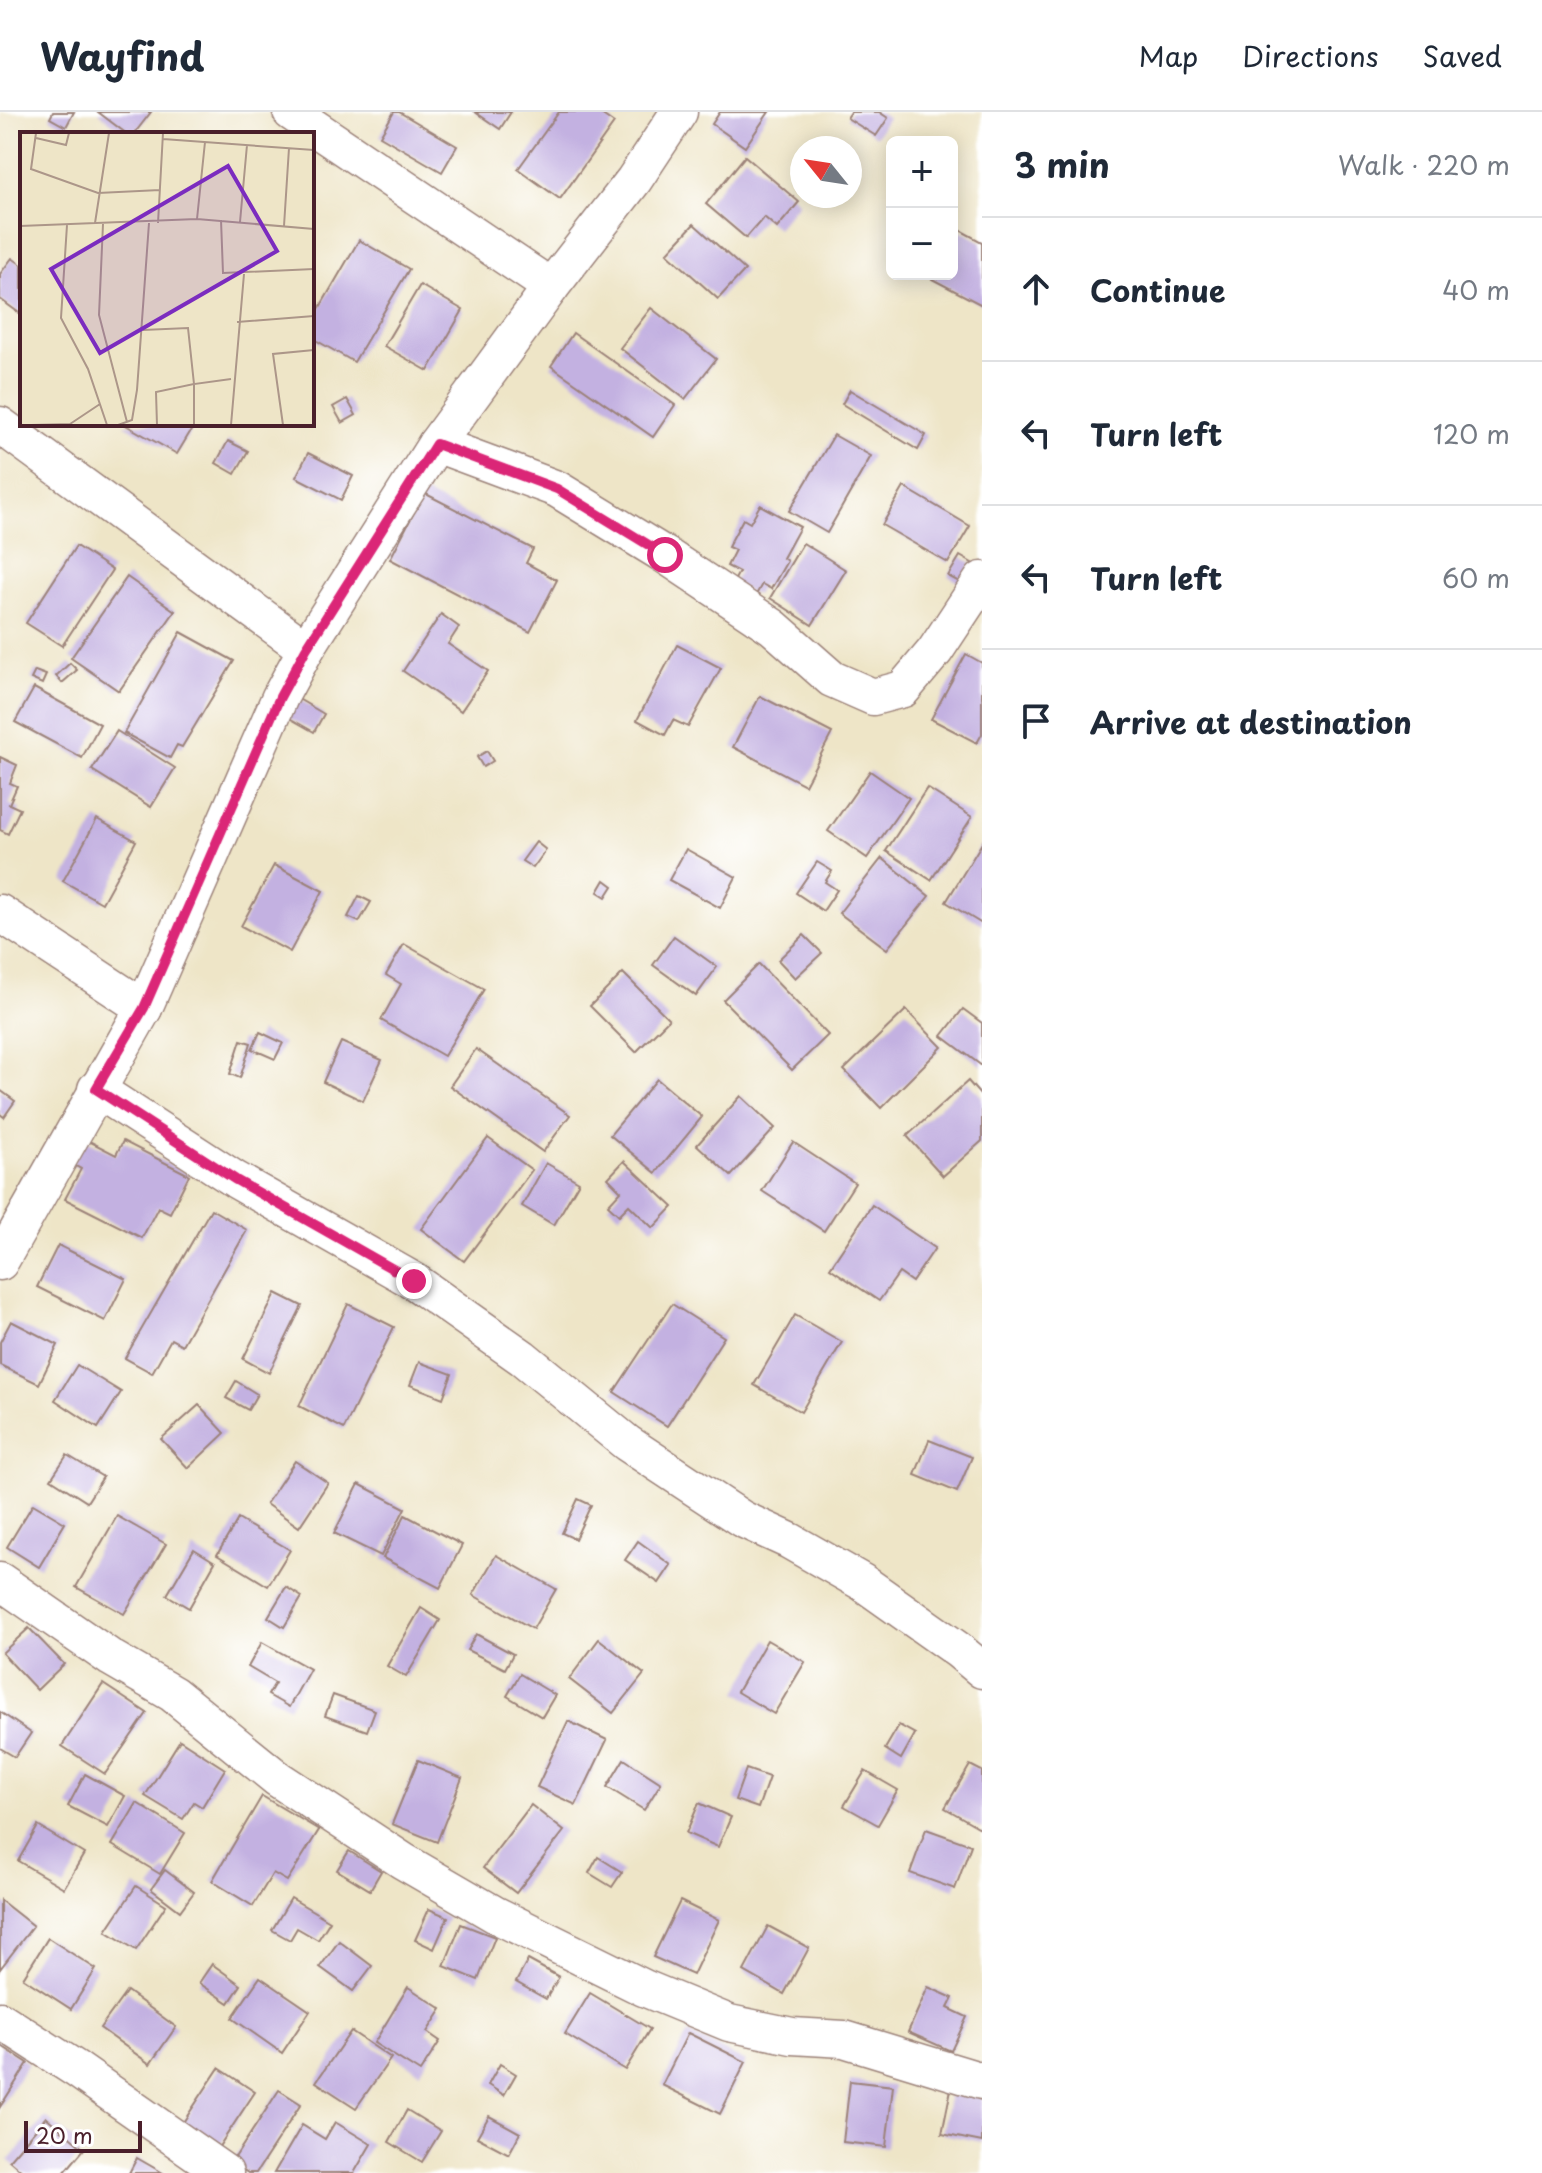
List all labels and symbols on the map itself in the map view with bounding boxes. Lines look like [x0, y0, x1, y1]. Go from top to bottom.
inset map [20, 132, 314, 426]
north arrow [790, 136, 862, 208]
route start [647, 537, 683, 573]
route end [396, 1263, 432, 1299]
scale bar [24, 2117, 142, 2153]

